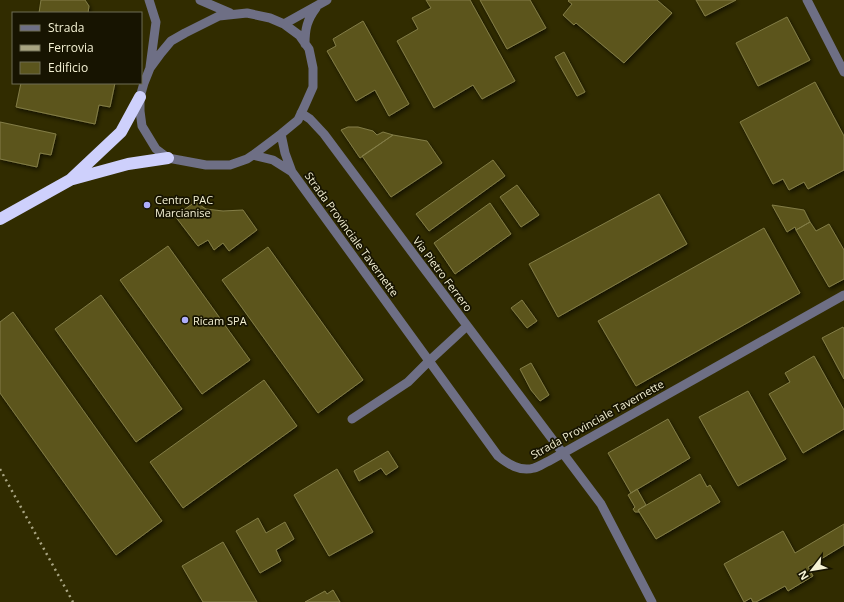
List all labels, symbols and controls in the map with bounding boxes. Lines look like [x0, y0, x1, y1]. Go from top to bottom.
legend [12, 12, 142, 84]
text: Strada [48, 19, 84, 36]
text: Ferrovia [48, 39, 94, 56]
text: Edificio [48, 59, 88, 76]
street label: Strada Provinciale Tavernette [302, 169, 402, 299]
place label: Centro PAC Marcianise [155, 192, 213, 220]
marker: Centro PAC Marcianise [142, 200, 152, 210]
street label: Via Pietro Ferrero [410, 234, 476, 315]
place label: Ricam SPA [193, 313, 247, 328]
marker: Ricam SPA [180, 315, 190, 325]
street label: Strada Provinciale Tavernette [528, 376, 666, 462]
north arrow [792, 550, 832, 590]
text: N [794, 568, 812, 583]

